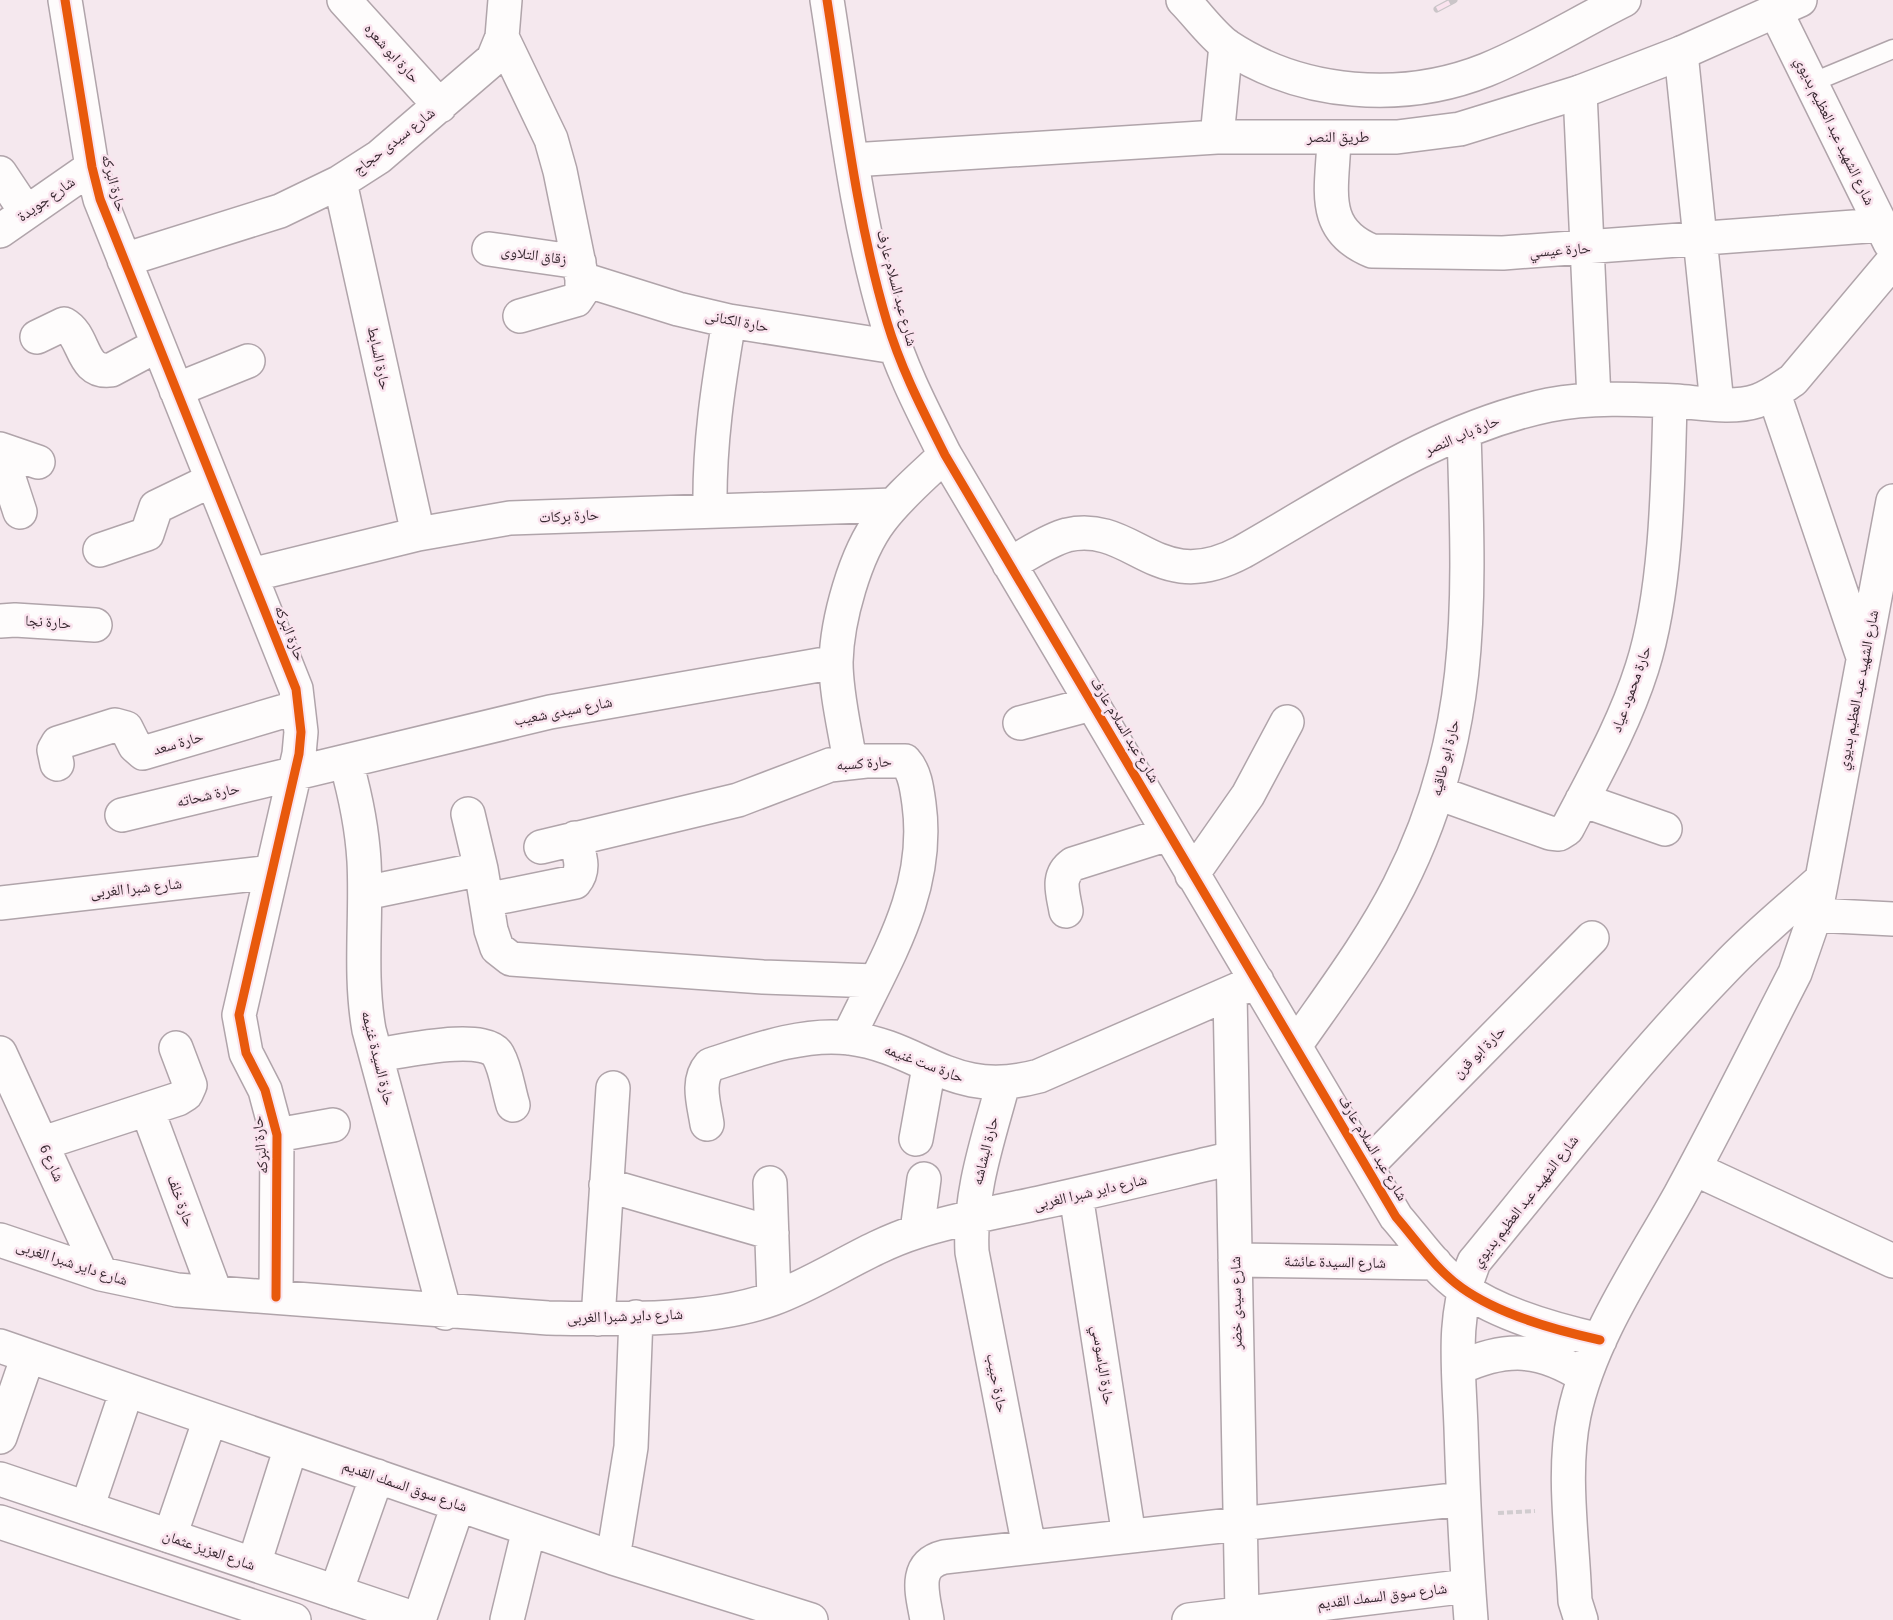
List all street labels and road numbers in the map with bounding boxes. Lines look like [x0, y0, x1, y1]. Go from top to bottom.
street label: حارة ابو شعره [359, 19, 425, 88]
street label: شارع الشهيد عبد العظيم بديوي [1789, 53, 1880, 209]
street label: شارع سيدى حجاج [349, 103, 440, 180]
street label: طريق النصر [1306, 127, 1369, 148]
street label: حارة البركه [96, 152, 131, 215]
street label: شارع جويدة [13, 172, 80, 227]
street label: شارع عبد السلام عارف [871, 228, 922, 349]
street label: حارة عيسي [1529, 238, 1592, 264]
street label: زقاق التلاوى [500, 240, 568, 271]
street label: حارة الكنانى [703, 305, 771, 338]
street label: حارة السابط [362, 324, 396, 392]
street label: حارة باب النصر [1421, 410, 1503, 461]
street label: حارة بركات [539, 504, 600, 529]
street label: حارة البركه [269, 602, 310, 665]
street label: شارع الشهيد عبد العظيم بديوي [1833, 608, 1885, 772]
street label: حارة نجا [24, 610, 72, 635]
street label: حارة محمود عياد [1606, 643, 1657, 735]
street label: شارع عبد السلام عارف [1085, 674, 1164, 787]
street label: شارع سيدى شعيب [512, 692, 614, 731]
street label: حارة ابو طاقيه [1426, 717, 1465, 799]
street label: حارة سعد [151, 726, 206, 761]
street label: حارة كسبه [836, 751, 893, 776]
street label: حارة شحاته [175, 778, 242, 813]
street label: شارع شبرا الغربى [89, 873, 183, 904]
street label: حارة السيدة غنيمه [356, 1009, 400, 1108]
street label: حارة ابو قرن [1448, 1021, 1511, 1084]
street label: حارة ست غنيمه [881, 1039, 967, 1088]
street label: شارع عبد السلام عارف [1333, 1092, 1412, 1205]
street label: حارة البركه [247, 1114, 274, 1175]
street label: حارة البشاشه [967, 1114, 1004, 1188]
street label: شارع الشهيد عبد العظيم بديوي [1467, 1131, 1585, 1272]
street label: شارع 6 [34, 1141, 69, 1185]
street label: شارع داير شبرا الغربى [1031, 1169, 1149, 1216]
street label: حارة خلف [161, 1172, 200, 1230]
street label: شارع داير شبرا الغربى [14, 1236, 130, 1291]
street label: شارع السيدة عائشة [1284, 1251, 1386, 1274]
street label: شارع سيدى خضر [1225, 1256, 1248, 1351]
street label: شارع داير شبرا الغربى [567, 1304, 683, 1329]
street label: حارة الباسوسي [1085, 1324, 1119, 1407]
street label: حارة حبيب [980, 1352, 1013, 1415]
street label: شارع سوق السمك القديم [340, 1455, 470, 1518]
street label: شارع العزيز عثمان [160, 1525, 258, 1576]
street label: شارع سوق السمك القديم [1316, 1578, 1448, 1615]

